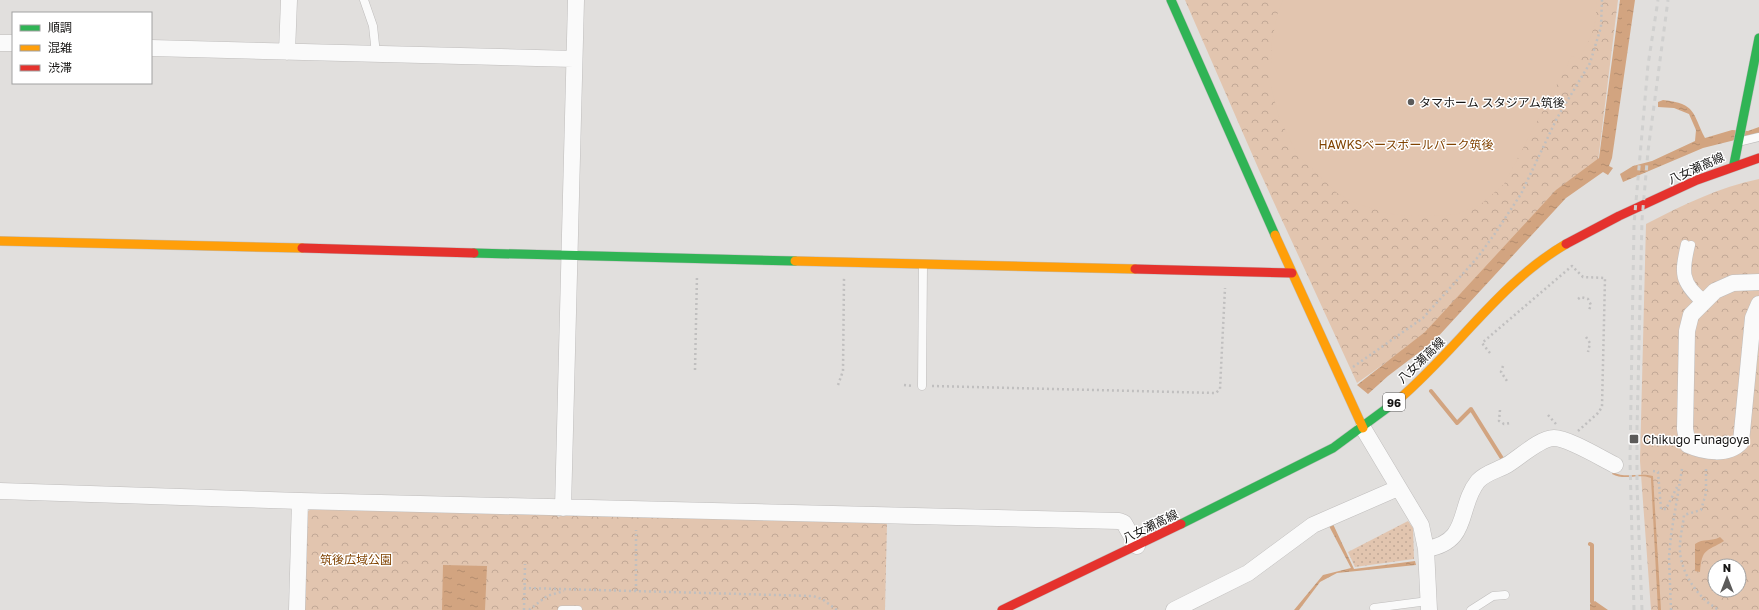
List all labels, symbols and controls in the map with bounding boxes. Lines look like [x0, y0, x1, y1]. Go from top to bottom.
legend [12, 12, 152, 84]
text: 順調 [48, 20, 72, 35]
text: 混雑 [48, 40, 72, 55]
text: 渋滞 [48, 60, 72, 75]
place label: タマホーム スタジアム筑後 [1419, 95, 1565, 110]
marker: タマホーム スタジアム筑後 [1406, 97, 1416, 107]
park label: HAWKSベースボールパーク筑後 [1318, 137, 1494, 152]
street label: 八女瀬高線 [1666, 149, 1726, 187]
street label: 八女瀬高線 [1394, 334, 1448, 386]
road number: 96 [1383, 393, 1405, 411]
place label: Chikugo Funagoya [1643, 432, 1749, 447]
marker: Chikugo Funagoya [1628, 433, 1640, 445]
street label: 八女瀬高線 [1120, 506, 1180, 546]
park label: 筑後広域公園 [320, 552, 392, 567]
north arrow [1707, 558, 1747, 598]
text: N [1723, 561, 1731, 574]

